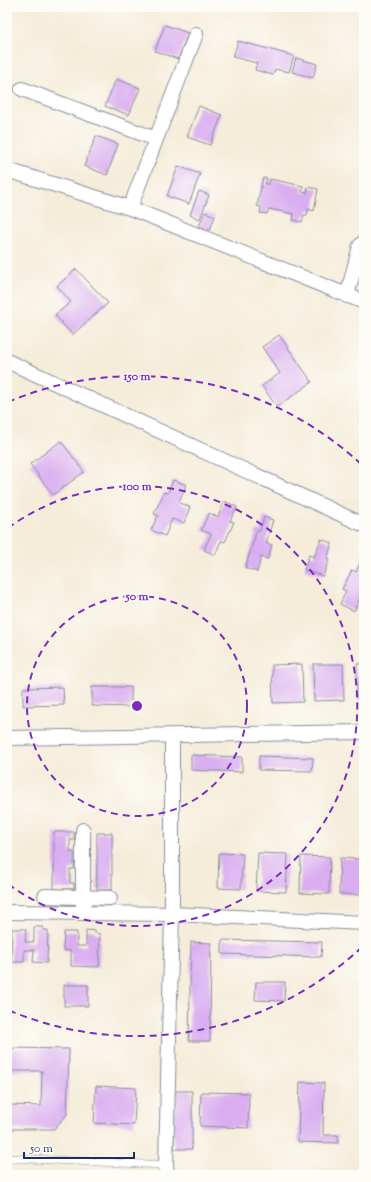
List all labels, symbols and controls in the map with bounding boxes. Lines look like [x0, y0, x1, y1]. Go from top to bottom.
text: 150 m [122, 368, 151, 386]
text: 100 m [121, 478, 152, 496]
text: 50 m [125, 588, 149, 606]
centre of rings [130, 699, 144, 713]
scale bar [24, 1134, 134, 1160]
text: 50 m [29, 1140, 53, 1158]

